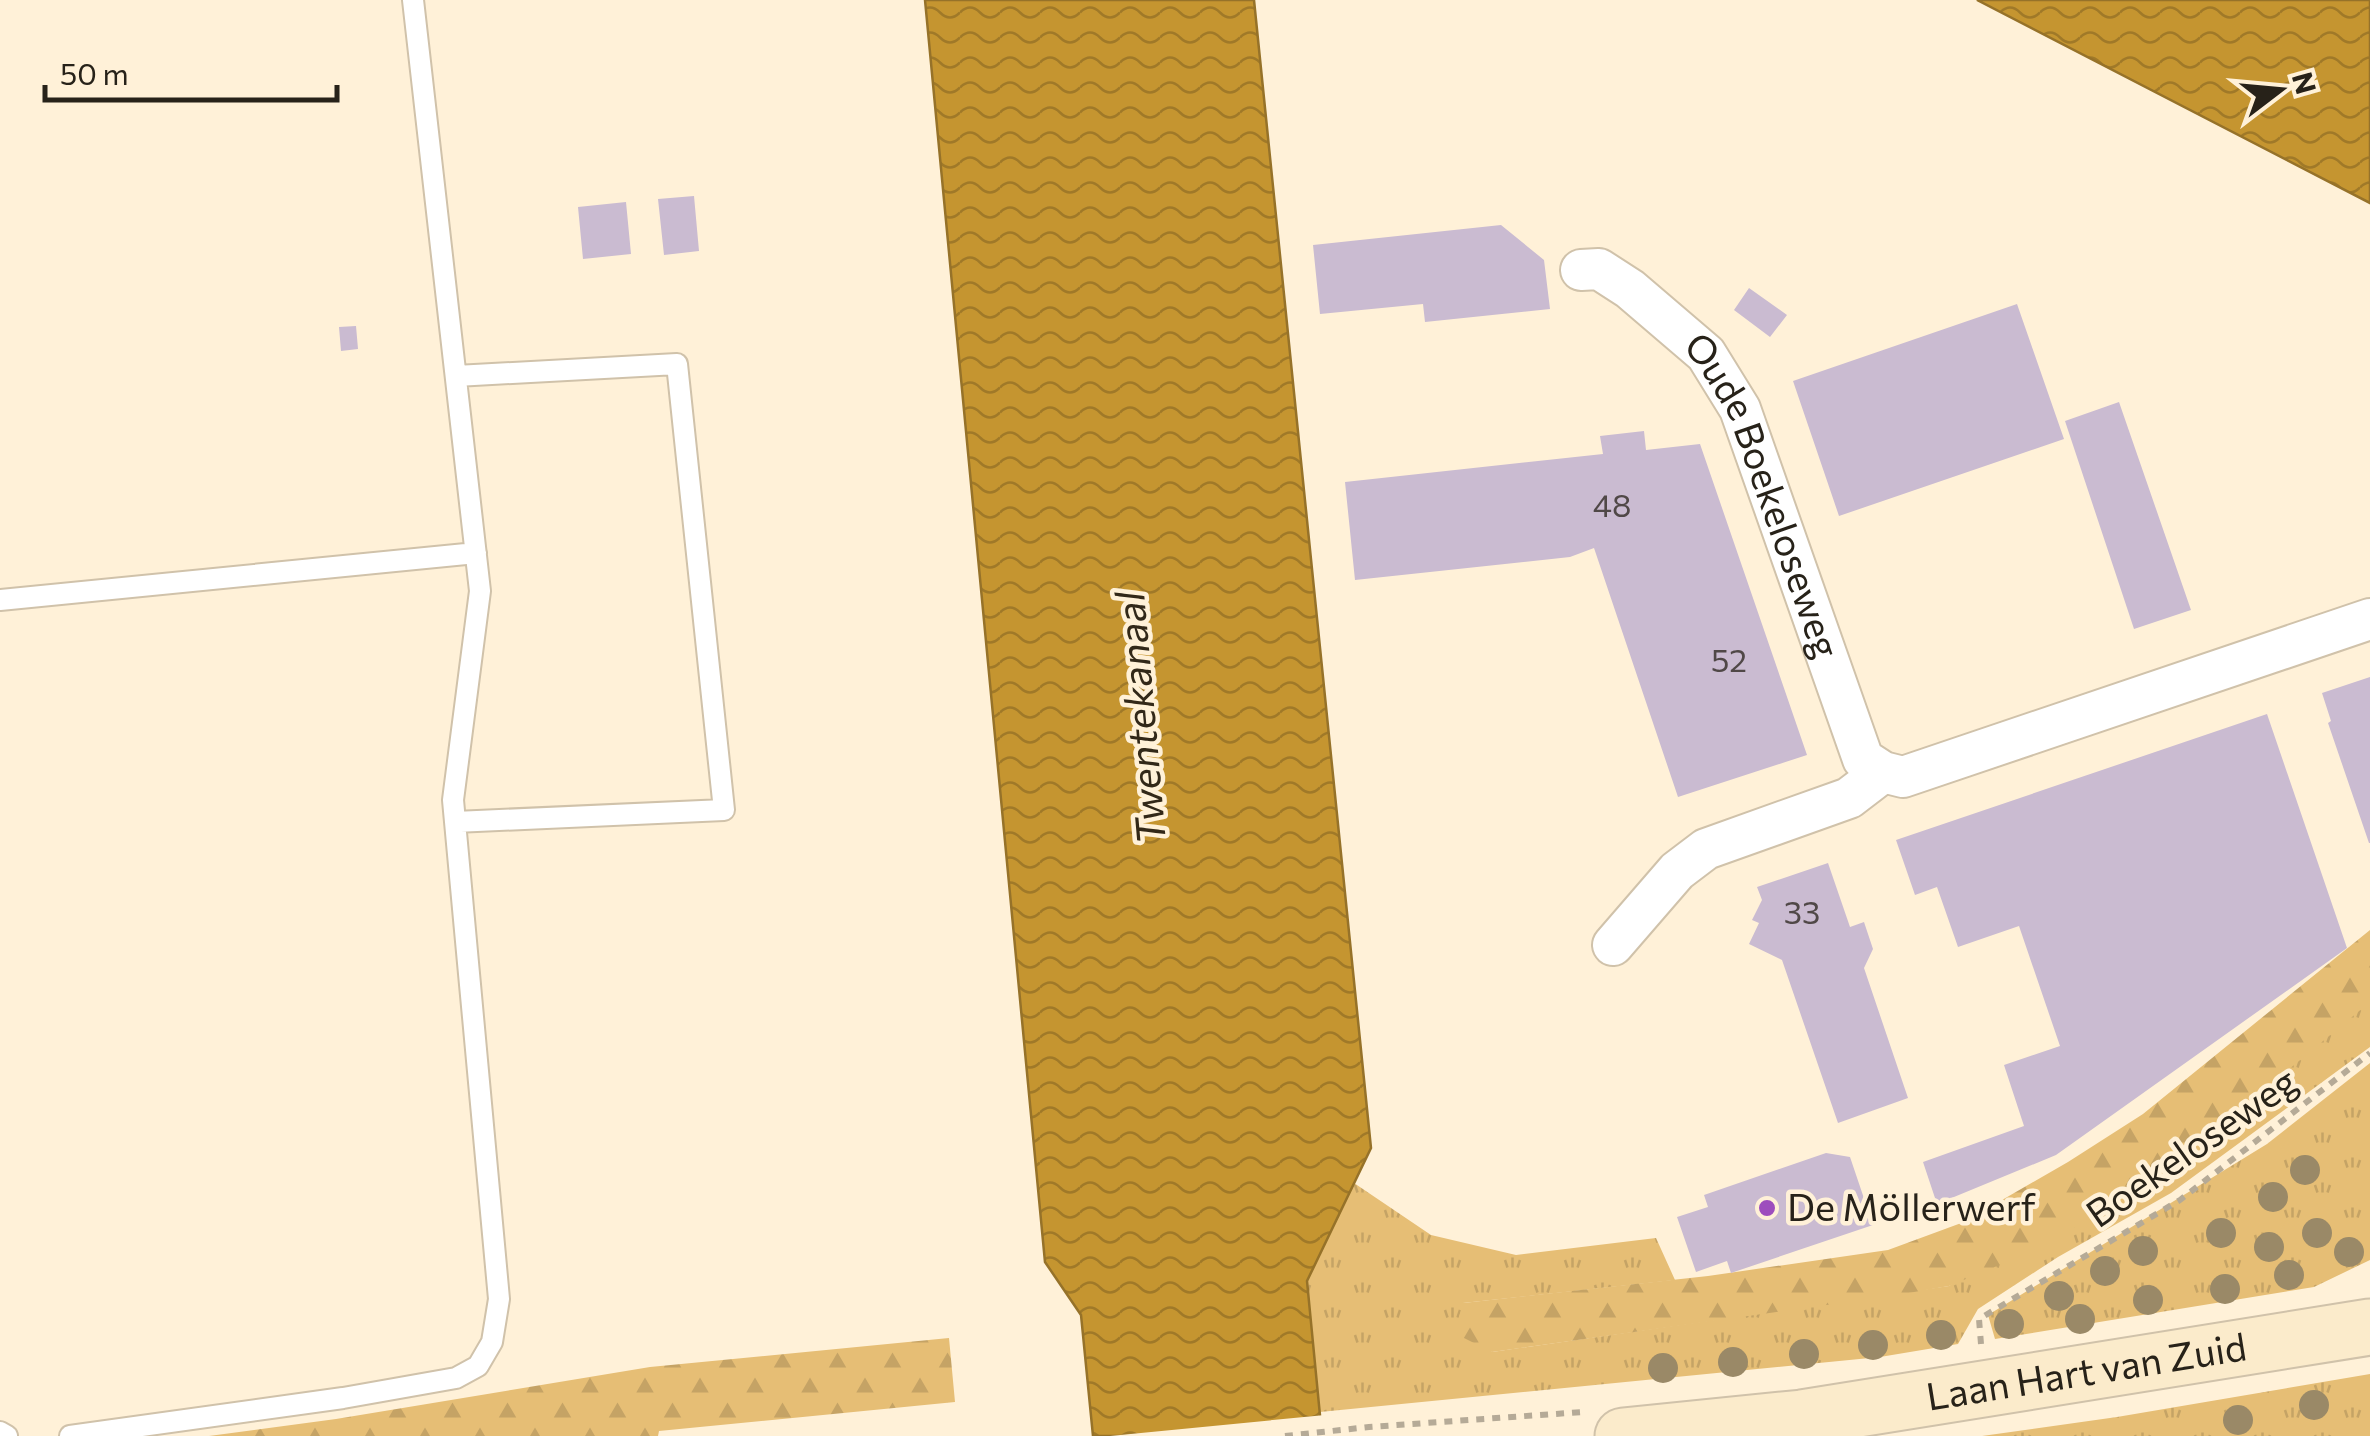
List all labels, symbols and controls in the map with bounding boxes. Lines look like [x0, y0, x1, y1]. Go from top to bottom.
scale bar [45, 40, 338, 102]
north arrow [2230, 40, 2330, 140]
text: 50 m [60, 54, 129, 91]
text: N [2286, 68, 2324, 98]
street label: Oude Boekeloseweg [1676, 321, 1852, 663]
house number: 48 [1593, 484, 1631, 524]
water label: Twentekanaal [1103, 589, 1174, 847]
house number: 52 [1711, 639, 1747, 679]
house number: 33 [1784, 891, 1820, 931]
street label: Boekeloseweg [2076, 1056, 2305, 1236]
place label: De Möllerwerf [1787, 1182, 2036, 1229]
marker: De Möllerwerf [1756, 1197, 1778, 1219]
street label: Laan Hart van Zuid [1923, 1321, 2250, 1419]

